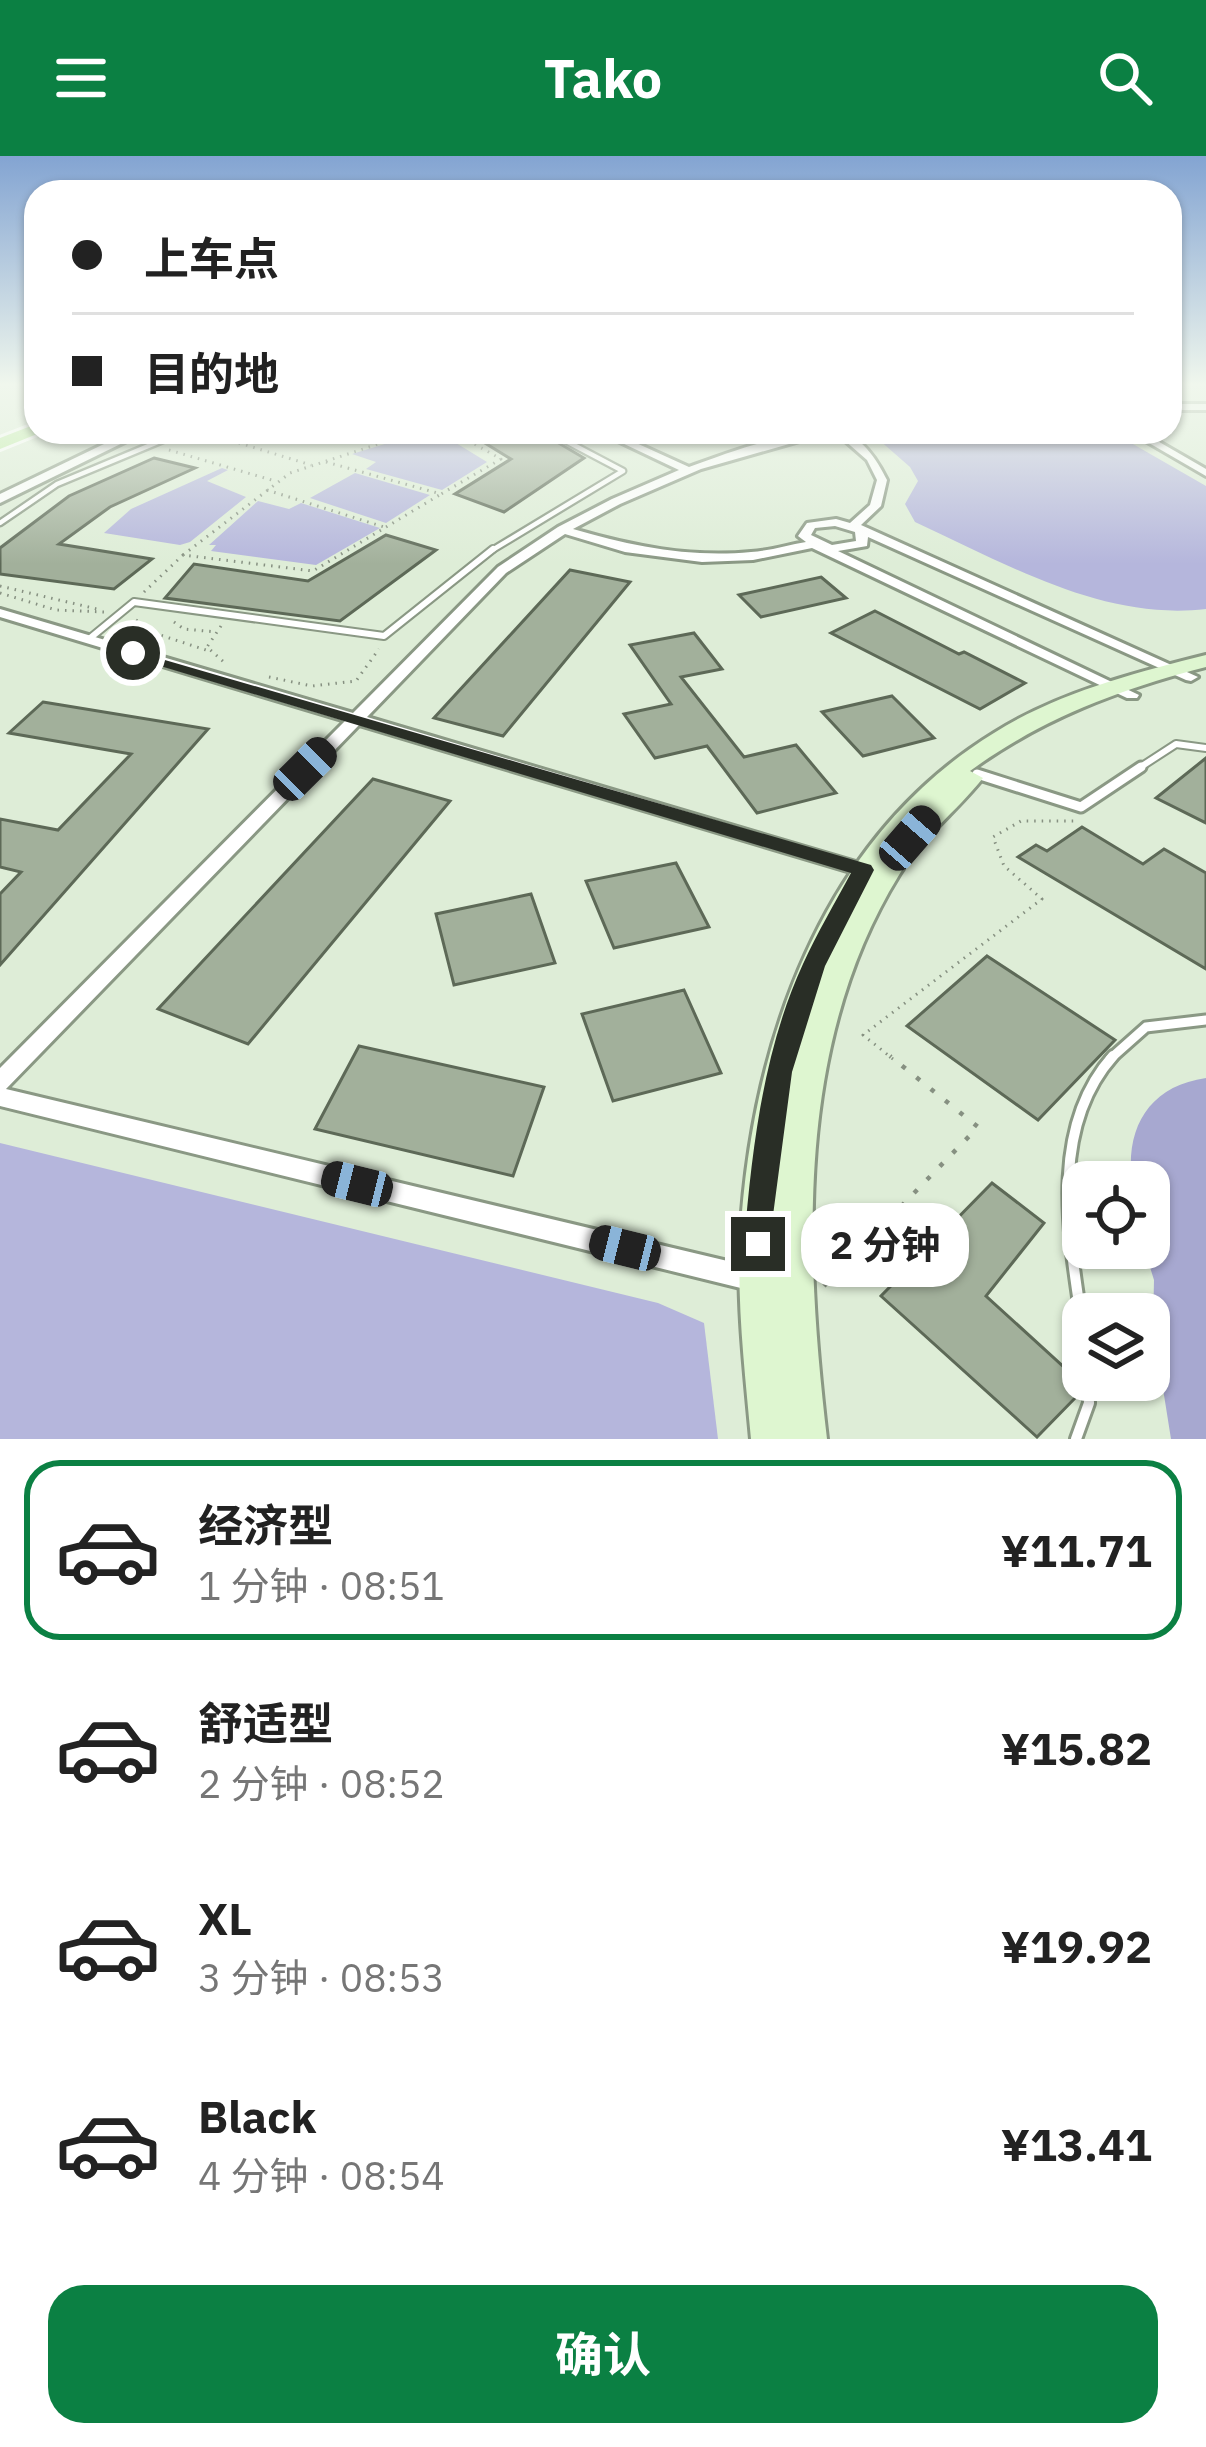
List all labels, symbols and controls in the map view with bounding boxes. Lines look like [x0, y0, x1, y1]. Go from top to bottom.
text: Tako [544, 43, 662, 113]
icon: menu [48, 45, 114, 111]
icon: search [1092, 45, 1158, 111]
text: 上车点 [144, 229, 279, 287]
text: 目的地 [144, 344, 279, 402]
route start [106, 626, 160, 680]
car [267, 731, 343, 807]
car [873, 799, 947, 877]
car [318, 1158, 396, 1210]
map controls [1062, 1161, 1170, 1401]
button: locate [1062, 1161, 1170, 1269]
callout: 2 分钟 [800, 1202, 968, 1286]
route end [731, 1217, 785, 1271]
text: 2 分钟 [830, 1219, 940, 1270]
car [586, 1222, 664, 1274]
button: layers [1062, 1293, 1170, 1401]
icon: car [54, 1496, 162, 1604]
text: 经济型 [198, 1496, 333, 1554]
text: ¥11.71 [1001, 1521, 1152, 1579]
text: 1 分钟 · 08:51 [198, 1560, 445, 1611]
icon: car [54, 1694, 162, 1802]
text: 舒适型 [198, 1694, 333, 1752]
text: ¥15.82 [1001, 1719, 1152, 1777]
text: 2 分钟 · 08:52 [198, 1758, 445, 1809]
text: XL [198, 1889, 252, 1947]
icon: car [54, 1892, 162, 2000]
text: ¥19.92 [1001, 1917, 1152, 1975]
text: 3 分钟 · 08:53 [198, 1952, 445, 2003]
text: Black [198, 2087, 317, 2145]
icon: car [54, 2090, 162, 2198]
text: ¥13.41 [1001, 2115, 1152, 2173]
text: 4 分钟 · 08:54 [198, 2150, 445, 2201]
button: 确认 [48, 2285, 1158, 2423]

